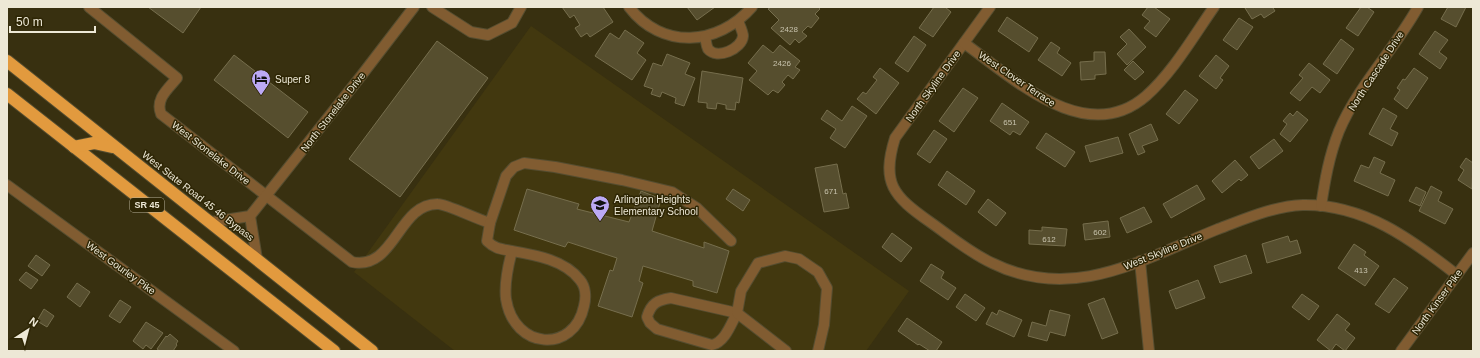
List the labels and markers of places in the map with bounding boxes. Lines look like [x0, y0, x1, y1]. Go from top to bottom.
hotel icon: Super 8 [250, 68, 272, 96]
place label: Super 8 [275, 74, 310, 85]
school or university icon: Arlington Heights Elementary School [589, 194, 611, 222]
place label: Arlington Heights Elementary School [614, 194, 698, 217]

